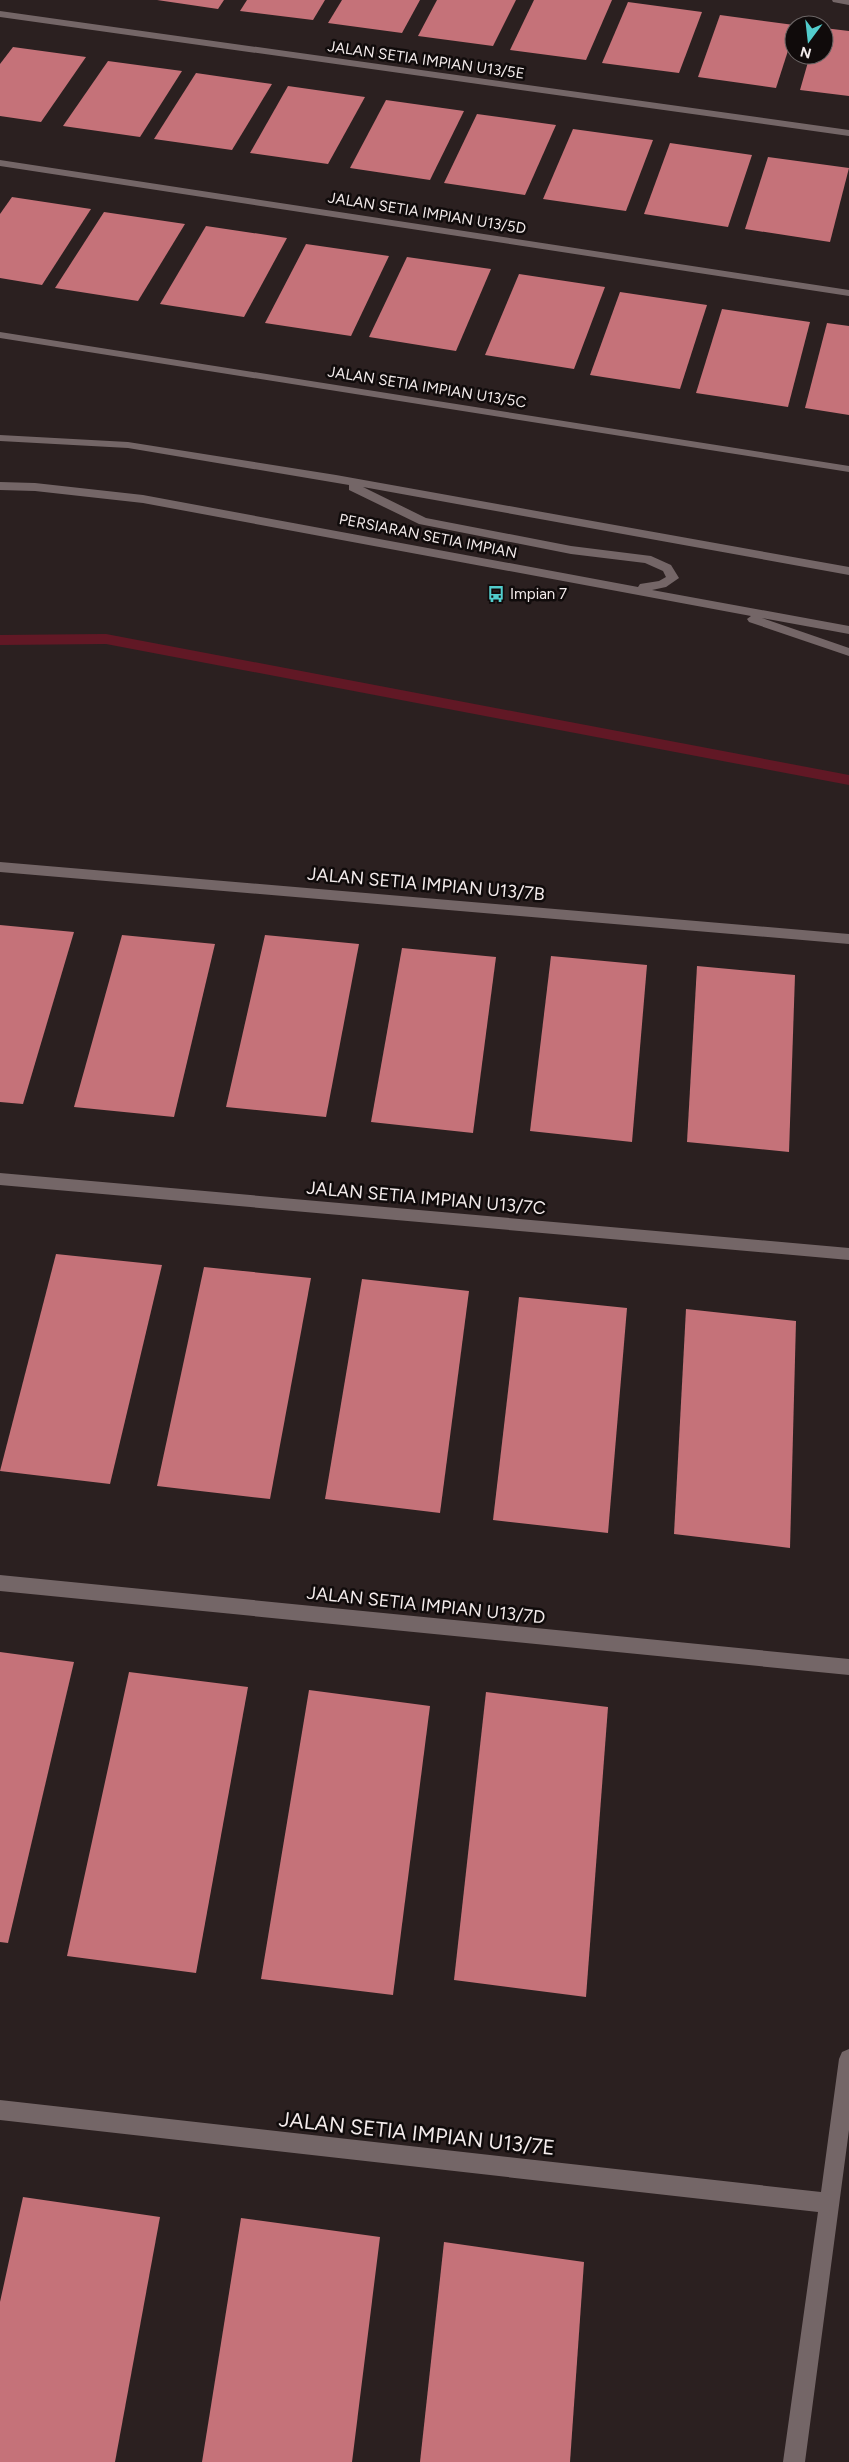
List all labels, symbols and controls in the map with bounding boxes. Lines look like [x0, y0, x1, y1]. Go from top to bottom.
north arrow [784, 15, 834, 65]
street label: JALAN SETIA IMPIAN U13/5E [326, 37, 526, 83]
text: N [798, 42, 813, 62]
street label: JALAN SETIA IMPIAN U13/5D [327, 188, 527, 238]
street label: JALAN SETIA IMPIAN U13/5C [326, 362, 528, 412]
street label: PERSIARAN SETIA IMPIAN [338, 510, 518, 562]
bus stop icon: Impian 7 [486, 584, 506, 604]
place label: Impian 7 [510, 585, 567, 603]
street label: JALAN SETIA IMPIAN U13/7B [306, 863, 546, 905]
street label: JALAN SETIA IMPIAN U13/7C [305, 1177, 547, 1219]
street label: JALAN SETIA IMPIAN U13/7D [306, 1582, 546, 1628]
street label: JALAN SETIA IMPIAN U13/7E [278, 2106, 556, 2160]

